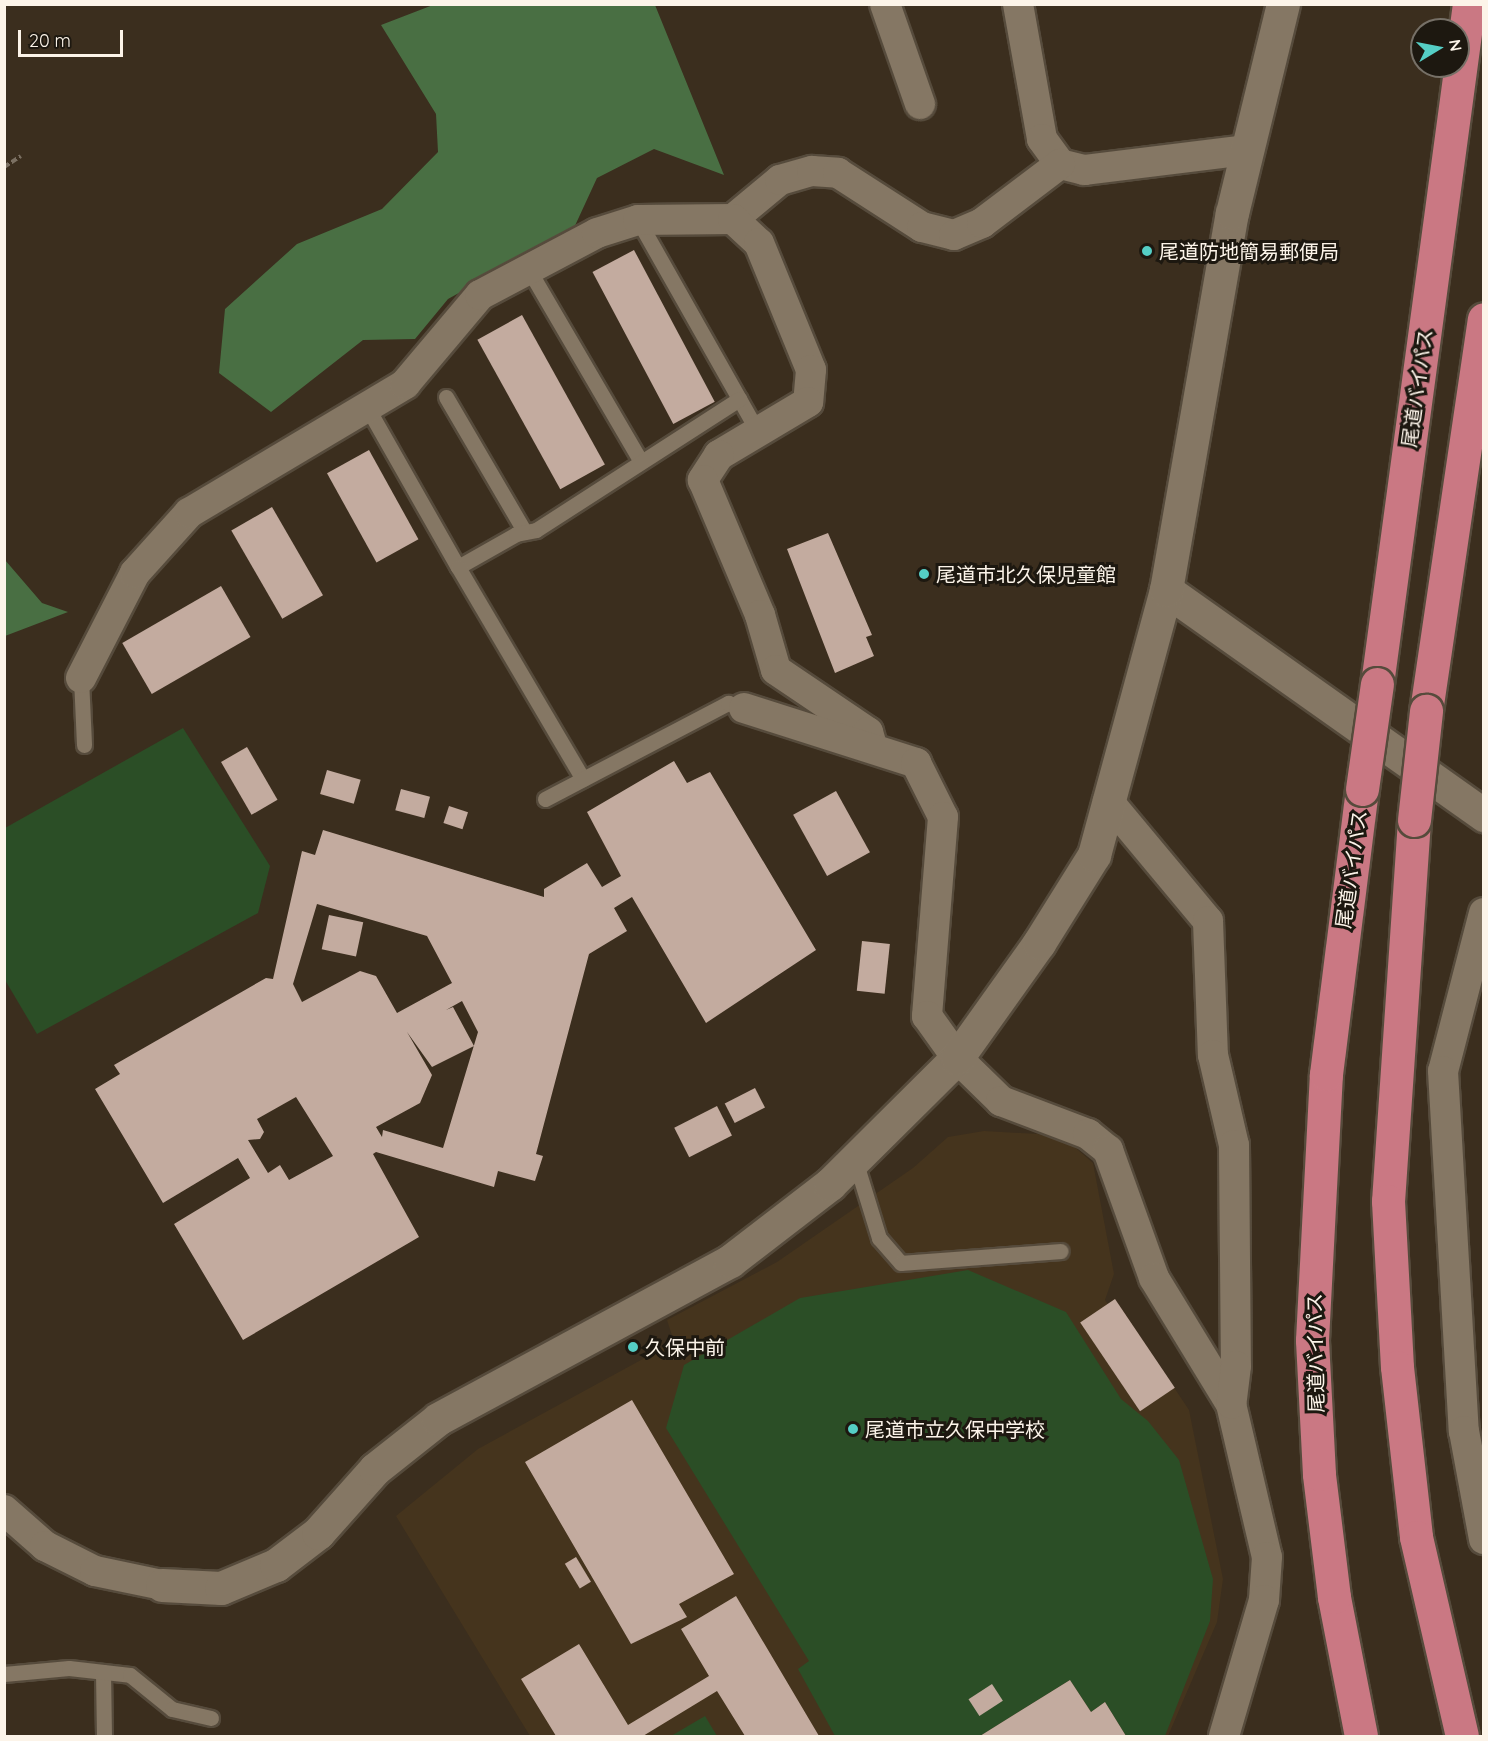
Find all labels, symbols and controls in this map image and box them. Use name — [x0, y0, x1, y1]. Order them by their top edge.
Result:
scale bar — [21, 18, 126, 56]
north arrow — [1410, 18, 1470, 78]
text: 20 m — [29, 29, 71, 52]
text: N — [1445, 38, 1467, 53]
place label: 尾道防地簡易郵便局 — [1159, 239, 1339, 263]
marker: 尾道防地簡易郵便局 — [1140, 244, 1154, 258]
street label: 尾道バイパス — [1397, 327, 1437, 449]
place label: 尾道市北久保児童館 — [936, 562, 1116, 586]
marker: 尾道市北久保児童館 — [917, 567, 931, 581]
street label: 尾道バイパス — [1331, 808, 1371, 930]
street label: 尾道バイパス — [1302, 1293, 1328, 1413]
place label: 久保中前 — [645, 1335, 725, 1359]
marker: 久保中前 — [626, 1340, 640, 1354]
place label: 尾道市立久保中学校 — [865, 1417, 1045, 1441]
marker: 尾道市立久保中学校 — [846, 1422, 860, 1436]

